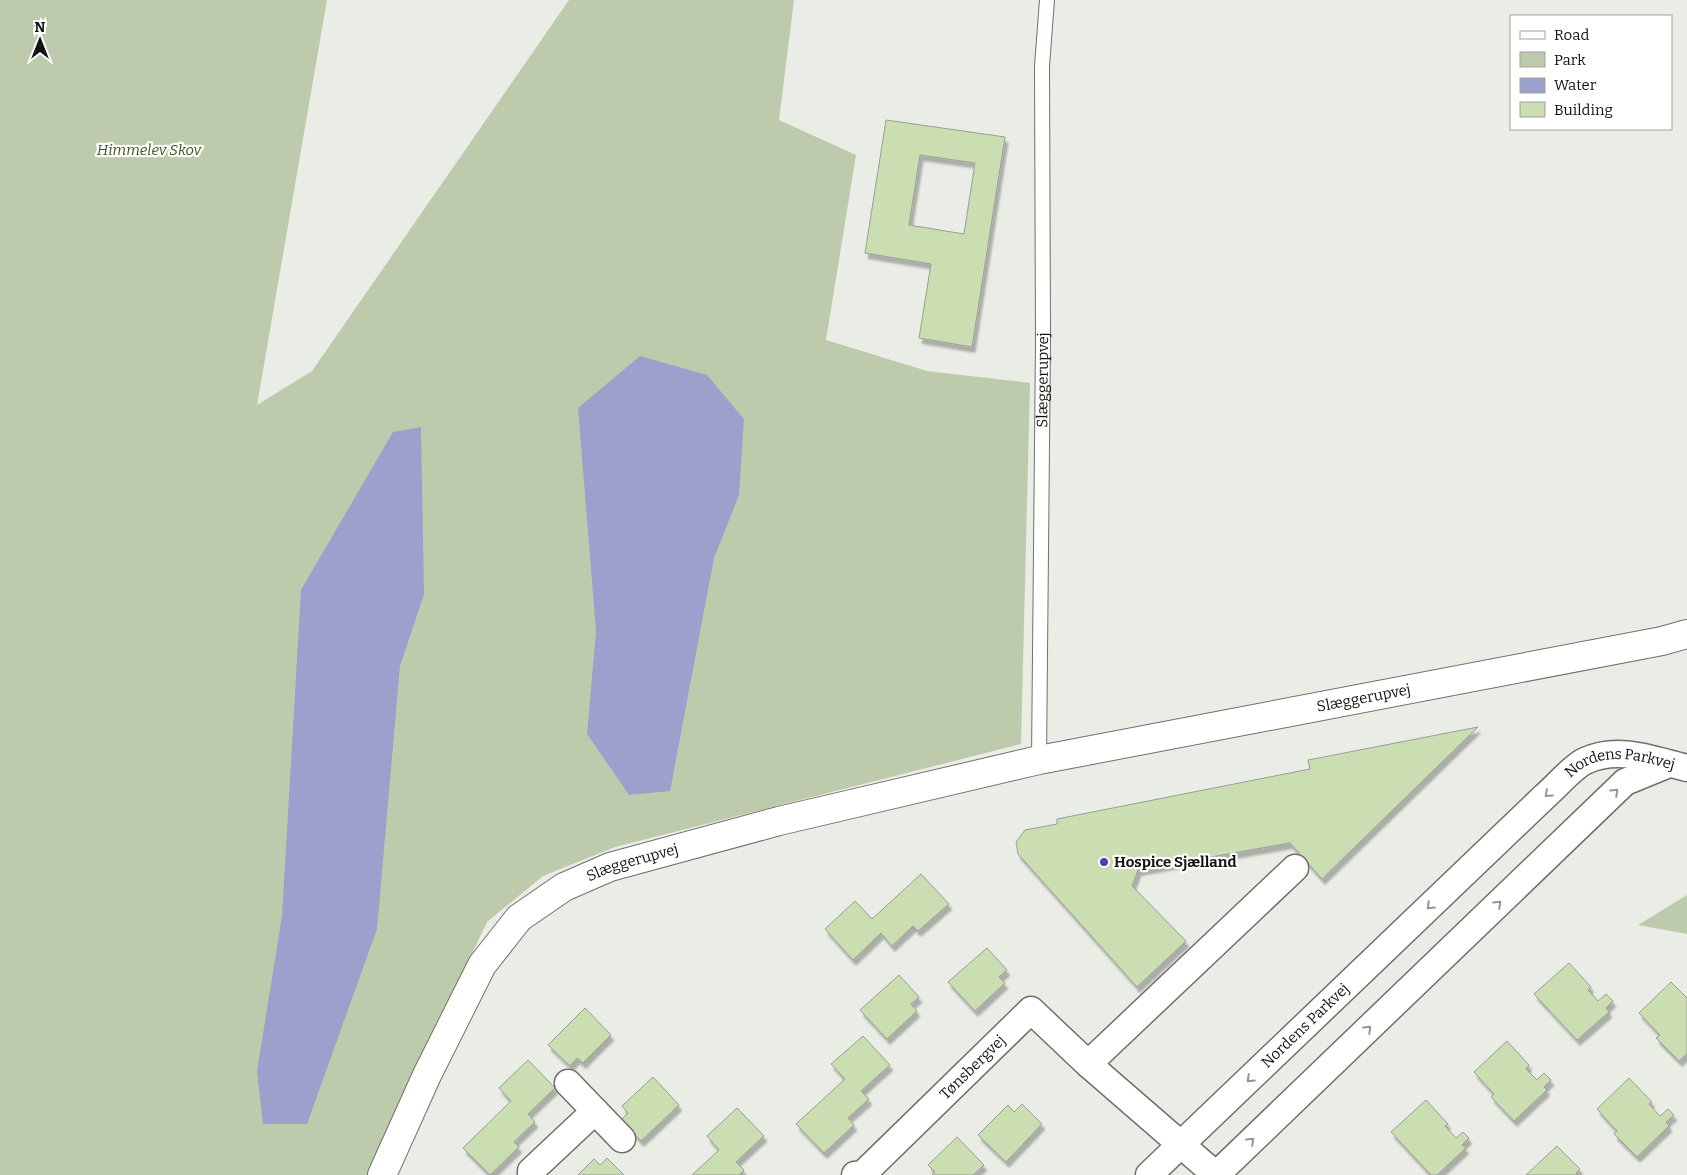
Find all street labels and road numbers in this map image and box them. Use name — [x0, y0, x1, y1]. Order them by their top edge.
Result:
street label: Slæggerupvej — [1033, 332, 1052, 428]
street label: Slæggerupvej — [1315, 680, 1412, 716]
street label: Nordens Parkvej — [1561, 745, 1677, 781]
street label: Slæggerupvej — [584, 840, 680, 885]
street label: Nordens Parkvej — [1257, 980, 1353, 1072]
street label: Tønsbergvej — [936, 1031, 1009, 1103]

